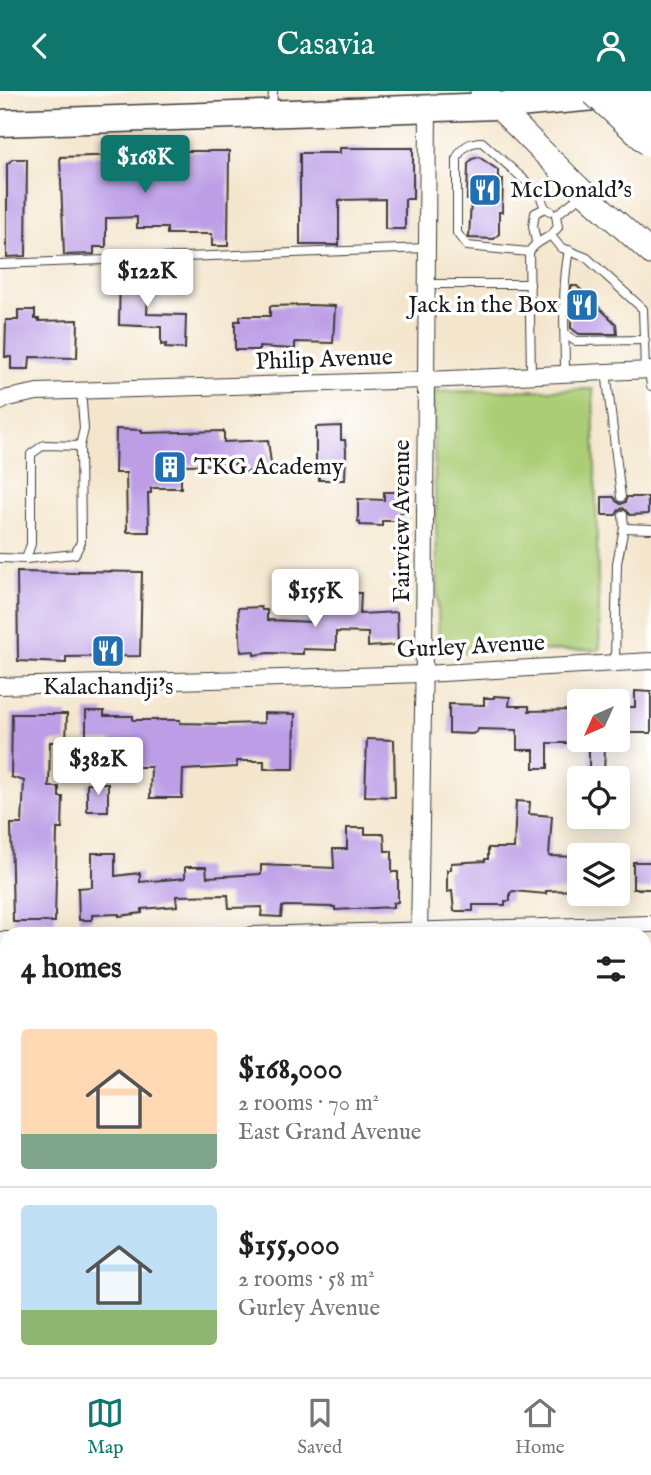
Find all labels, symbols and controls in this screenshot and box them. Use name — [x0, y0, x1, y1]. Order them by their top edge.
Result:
text: Casavia — [276, 25, 375, 66]
icon: back — [21, 27, 59, 65]
icon: person — [592, 27, 630, 65]
pin: $168K — [96, 135, 194, 195]
text: $168K — [117, 143, 173, 172]
restaurant icon: McDonald's — [466, 171, 504, 209]
place label: McDonald's — [510, 175, 632, 206]
pin: $122K — [98, 249, 196, 309]
text: $122K — [117, 257, 177, 286]
restaurant icon: Jack in the Box — [563, 286, 601, 324]
place label: Jack in the Box — [405, 290, 558, 321]
street label: Philip Avenue — [255, 342, 393, 378]
street label: Fairview Avenue — [387, 440, 418, 602]
building icon: TKG Academy — [151, 448, 189, 486]
place label: TKG Academy — [194, 452, 344, 483]
pin: $155K — [266, 569, 364, 629]
text: $155K — [288, 577, 342, 606]
street label: Gurley Avenue — [396, 628, 546, 666]
restaurant icon: Kalachandji's — [89, 632, 127, 670]
place label: Kalachandji's — [43, 672, 173, 703]
north arrow — [567, 689, 630, 753]
map controls — [567, 689, 630, 906]
pin: $382K — [49, 737, 147, 797]
text: $382K — [69, 745, 127, 774]
button: locate — [567, 766, 630, 829]
button: layers — [567, 843, 630, 906]
text: 4 homes — [21, 950, 122, 988]
icon: filters — [592, 950, 630, 988]
text: $168,000 — [238, 1051, 342, 1089]
icon: home — [77, 1057, 161, 1141]
text: 2 rooms · 70 m² — [238, 1089, 379, 1118]
text: East Grand Avenue — [238, 1118, 421, 1147]
text: $155,000 — [238, 1227, 340, 1265]
icon: home — [77, 1233, 161, 1317]
text: 2 rooms · 58 m² — [238, 1265, 375, 1294]
text: Gurley Avenue — [238, 1294, 380, 1323]
tab: Map — [86, 1394, 124, 1460]
tab: Saved — [297, 1394, 342, 1460]
tab: Home — [515, 1394, 565, 1460]

